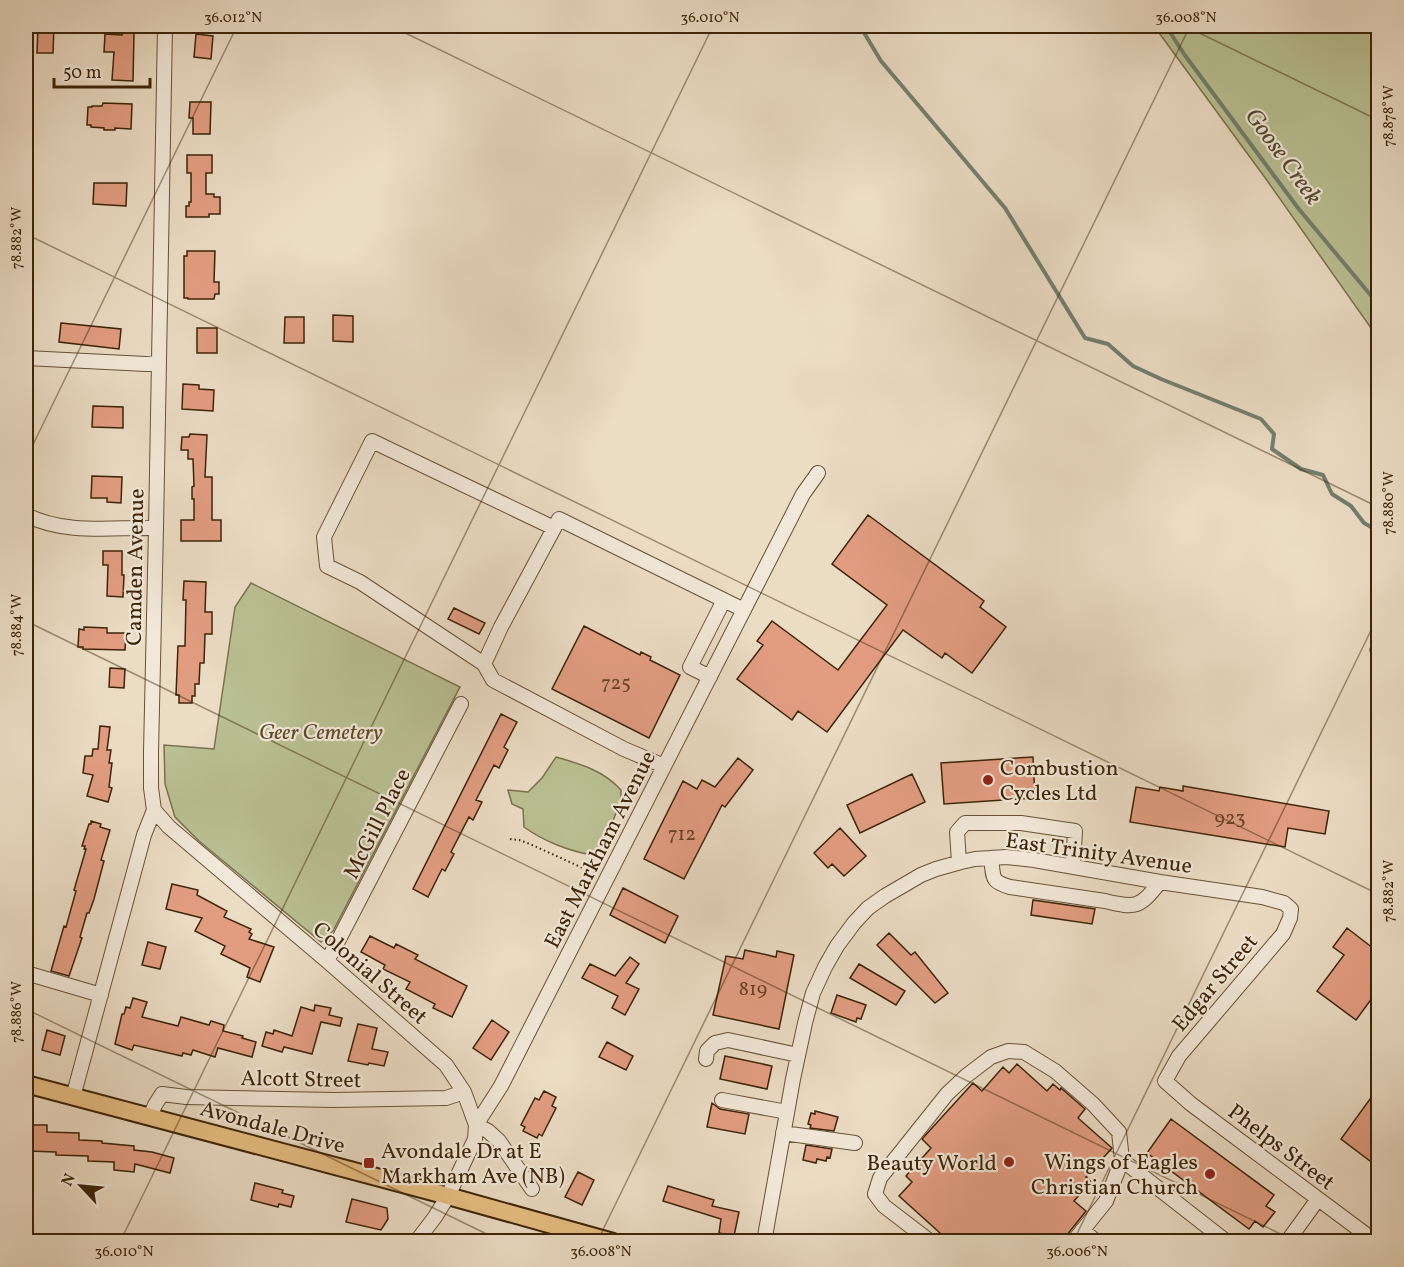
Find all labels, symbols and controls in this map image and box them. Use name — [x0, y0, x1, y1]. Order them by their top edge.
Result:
text: 36.012°N — [204, 8, 262, 29]
text: 36.010°N — [680, 8, 740, 29]
text: 36.008°N — [1155, 8, 1217, 29]
scale bar — [54, 51, 150, 89]
text: 50 m — [63, 61, 102, 86]
text: 78.878°W — [1379, 85, 1400, 147]
water label: Goose Creek — [1236, 102, 1329, 213]
text: 78.882°W — [7, 207, 28, 269]
text: 78.880°W — [1379, 471, 1400, 535]
street label: Camden Avenue — [120, 488, 153, 646]
text: 78.884°W — [7, 594, 28, 656]
house number: 725 — [601, 670, 631, 698]
park label: Geer Cemetery — [259, 718, 383, 749]
street label: East Markham Avenue — [538, 746, 665, 954]
place label: Combustion Cycles Ltd — [1000, 754, 1119, 810]
street label: McGill Place — [337, 763, 419, 885]
marker: Combustion Cycles Ltd — [981, 773, 995, 787]
house number: 923 — [1215, 805, 1245, 833]
house number: 712 — [668, 821, 696, 849]
street label: East Trinity Avenue — [1003, 826, 1194, 883]
text: 78.882°W — [1379, 860, 1400, 922]
street label: Colonial Street — [305, 915, 434, 1033]
street label: Edgar Street — [1166, 928, 1266, 1039]
house number: 819 — [739, 976, 767, 1004]
text: 78.886°W — [7, 981, 28, 1043]
street label: Alcott Street — [240, 1064, 362, 1097]
street label: Avondale Drive — [196, 1094, 348, 1163]
street label: Phelps Street — [1220, 1097, 1341, 1199]
place label: Avondale Dr at E Markham Ave (NB) — [381, 1137, 565, 1193]
place label: Wings of Eagles Christian Church — [1031, 1148, 1198, 1204]
place label: Beauty World — [867, 1149, 997, 1180]
marker: Beauty World — [1002, 1155, 1016, 1169]
north arrow — [51, 1156, 111, 1216]
marker: Avondale Dr at E Markham Ave (NB) — [362, 1156, 376, 1170]
marker: Wings of Eagles Christian Church — [1203, 1167, 1217, 1181]
text: N — [57, 1170, 82, 1190]
text: 36.010°N — [94, 1242, 154, 1263]
text: 36.008°N — [570, 1242, 632, 1263]
text: 36.006°N — [1046, 1242, 1108, 1263]

